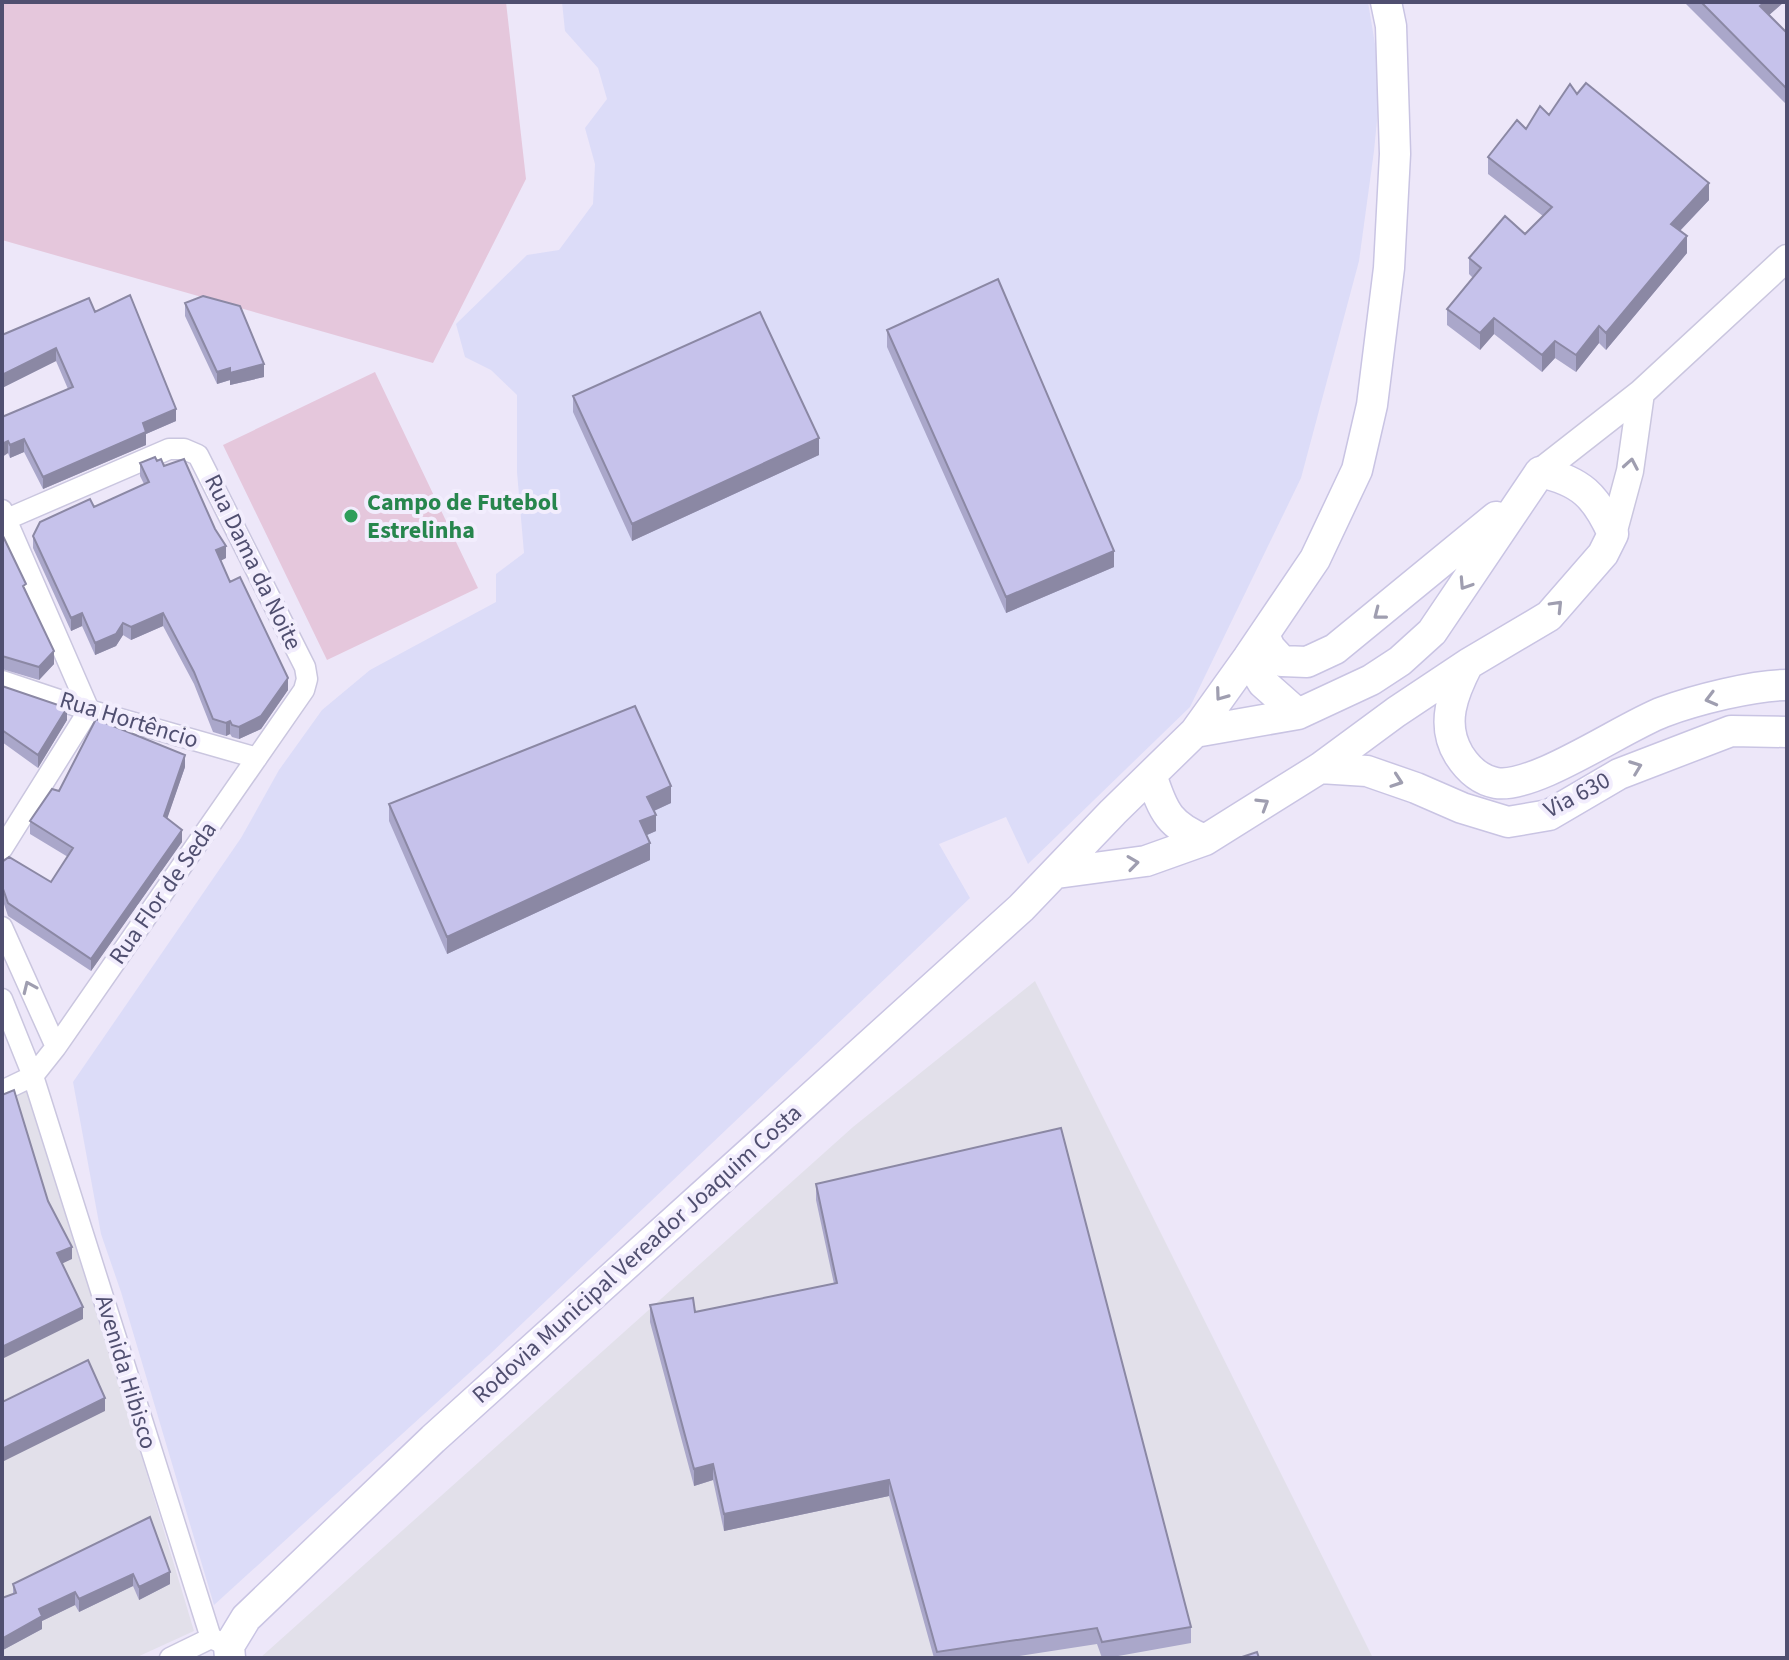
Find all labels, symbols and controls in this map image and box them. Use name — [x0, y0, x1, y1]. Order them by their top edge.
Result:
one-way arrow — [1621, 457, 1638, 471]
street label: Rua Dama da Noite — [195, 468, 311, 656]
place label: Campo de Futebol Estrelinha — [367, 485, 558, 548]
marker: Campo de Futebol Estrelinha — [342, 507, 360, 525]
one-way arrow — [1459, 575, 1474, 589]
one-way arrow — [1548, 601, 1562, 615]
one-way arrow — [1373, 604, 1388, 618]
street label: Rua Hortêncio — [55, 682, 203, 758]
one-way arrow — [1217, 687, 1231, 701]
one-way arrow — [1704, 690, 1718, 707]
one-way arrow — [1628, 760, 1642, 777]
street label: Via 630 — [1537, 763, 1617, 827]
one-way arrow — [1389, 771, 1403, 788]
one-way arrow — [1254, 798, 1269, 814]
street label: Rua Flor de Seda — [101, 814, 225, 972]
one-way arrow — [1126, 855, 1139, 872]
one-way arrow — [23, 981, 39, 995]
street label: Rodovia Municipal Vereador Joaquim Costa — [464, 1096, 810, 1412]
street label: Avenida Hibisco — [86, 1291, 166, 1453]

